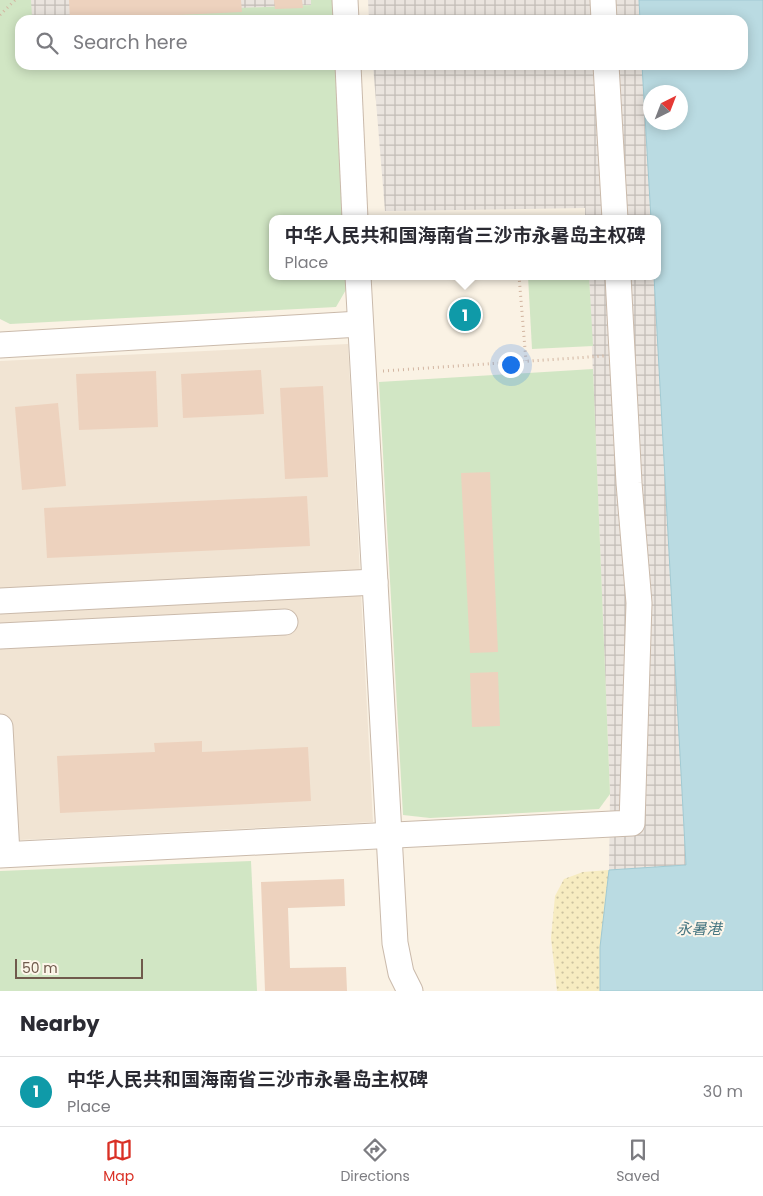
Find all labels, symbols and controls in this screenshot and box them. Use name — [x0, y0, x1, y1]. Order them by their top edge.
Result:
search box — [15, 15, 748, 70]
icon: search — [33, 29, 61, 57]
text: Search here — [73, 29, 187, 56]
north arrow — [643, 85, 688, 130]
popup — [269, 215, 661, 280]
text: 中华人民共和国海南省三沙市永暑岛主权碑 — [284, 222, 646, 249]
text: Place — [284, 251, 328, 274]
pin: 1 — [449, 296, 481, 334]
your location — [498, 352, 524, 378]
water label: 永暑港 — [676, 918, 723, 939]
scale bar — [15, 956, 142, 979]
text: 50 m — [22, 958, 58, 978]
text: Nearby — [20, 1009, 100, 1038]
text: 中华人民共和国海南省三沙市永暑岛主权碑 — [67, 1066, 428, 1093]
text: 1 — [33, 1080, 39, 1103]
text: 30 m — [703, 1080, 743, 1103]
text: Place — [67, 1095, 111, 1118]
tab: Map — [103, 1136, 134, 1187]
tab: Directions — [340, 1136, 410, 1187]
tab: Saved — [616, 1136, 660, 1187]

